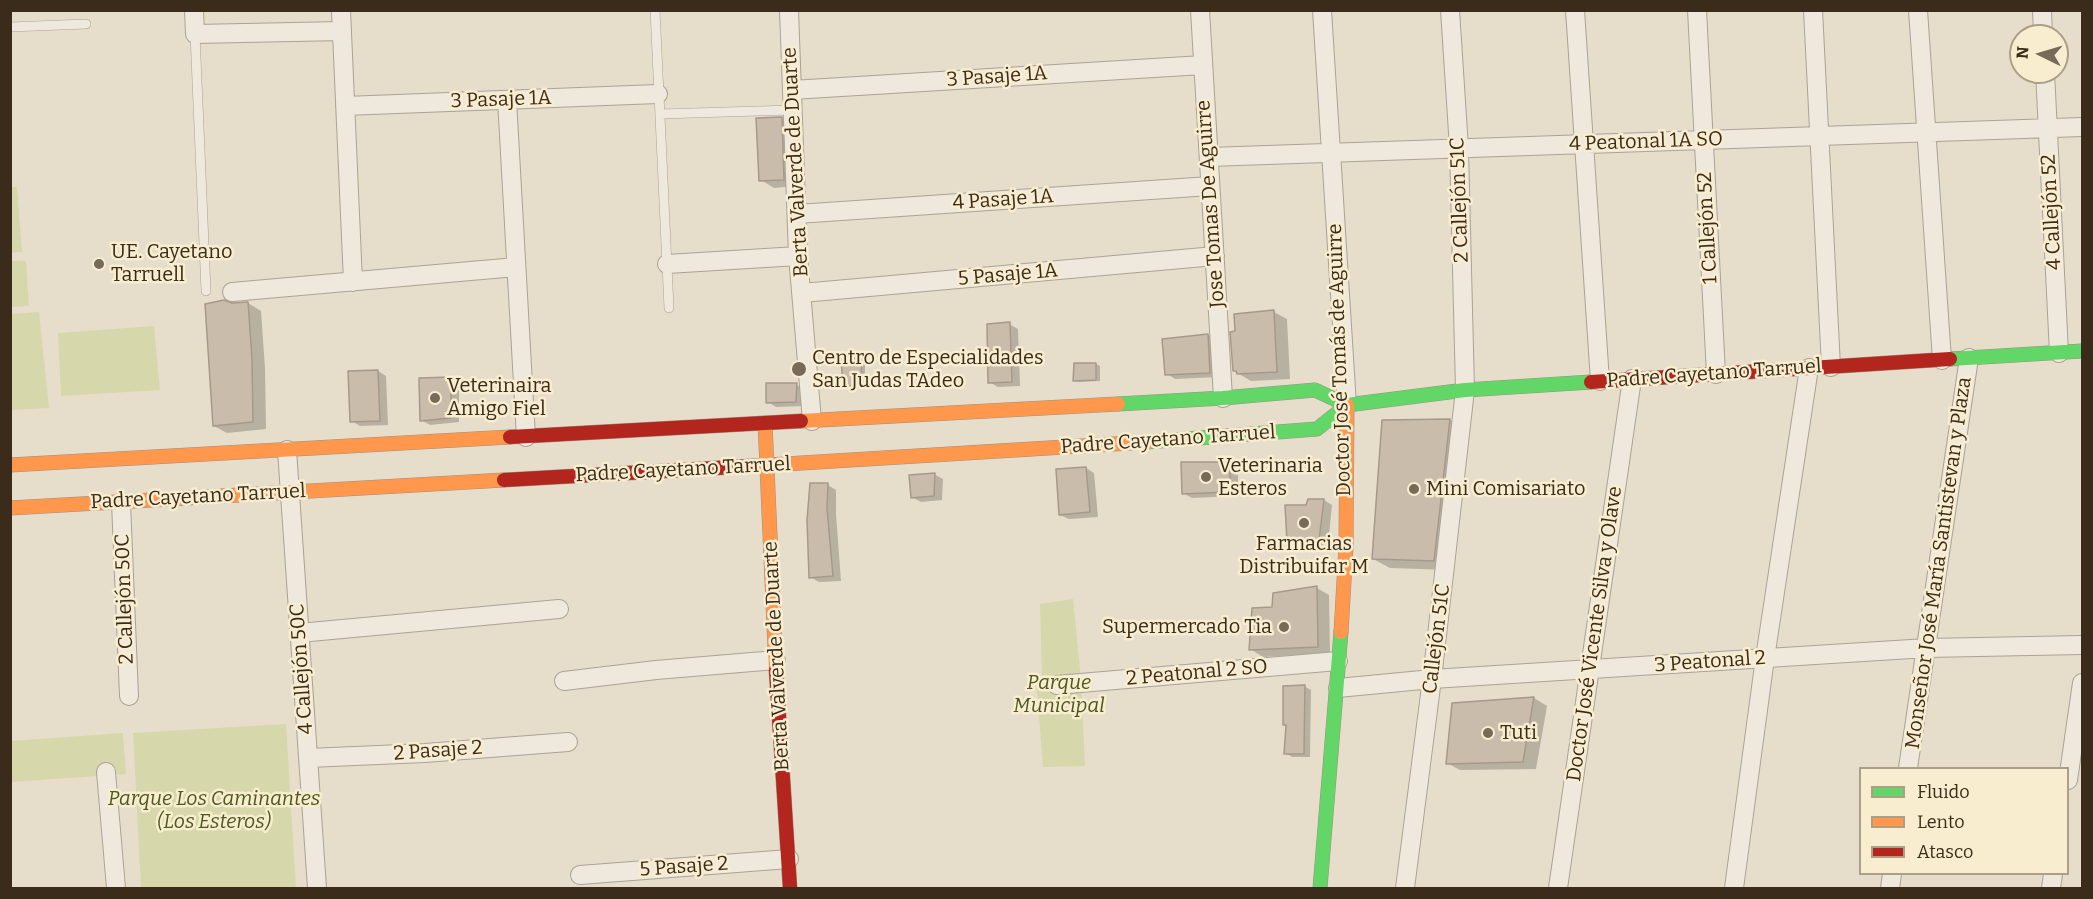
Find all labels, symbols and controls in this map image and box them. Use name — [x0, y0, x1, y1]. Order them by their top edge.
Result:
north arrow — [2009, 24, 2069, 84]
street label: Berta Valverde de Duarte — [778, 46, 814, 278]
text: N — [2013, 46, 2033, 60]
street label: 3 Pasaje 1A — [946, 62, 1048, 92]
street label: 3 Pasaje 1A — [450, 86, 552, 114]
street label: Jose Tomas De Aguirre — [1192, 99, 1230, 309]
street label: 4 Peatonal 1A SO — [1569, 127, 1723, 157]
street label: 2 Callejón 51C — [1446, 137, 1474, 263]
street label: 4 Callejón 52 — [2037, 153, 2067, 271]
street label: 1 Callejón 52 — [1693, 171, 1723, 285]
street label: 4 Pasaje 1A — [952, 184, 1054, 216]
street label: Doctor José Tomás de Aguirre — [1323, 223, 1357, 497]
place label: UE. Cayetano Tarruell — [111, 240, 233, 287]
marker: UE. Cayetano Tarruell — [92, 257, 106, 271]
street label: 5 Pasaje 1A — [957, 259, 1059, 291]
place label: Centro de Especialidades San Judas TAdeo — [812, 346, 1044, 393]
street label: Padre Cayetano Tarruel — [1606, 355, 1822, 393]
marker: Centro de Especialidades San Judas TAdeo — [790, 360, 808, 378]
place label: Veterinaira Amigo Fiel — [447, 374, 551, 421]
street label: Monseñor José María Santistevan y Plaza — [1901, 375, 1977, 751]
marker: Veterinaira Amigo Fiel — [428, 391, 442, 405]
street label: Padre Cayetano Tarruel — [1060, 421, 1276, 459]
street label: Padre Cayetano Tarruel — [575, 452, 791, 488]
place label: Veterinaria Esteros — [1218, 454, 1323, 501]
marker: Veterinaria Esteros — [1199, 470, 1213, 484]
place label: Mini Comisariato — [1426, 477, 1585, 501]
street label: Padre Cayetano Tarruel — [90, 479, 306, 515]
marker: Mini Comisariato — [1407, 482, 1421, 496]
street label: Doctor José Vicente Silva y Olave — [1562, 485, 1628, 783]
marker: Farmacias Distribuifar M — [1297, 516, 1311, 530]
place label: Farmacias Distribuifar M — [1239, 532, 1369, 579]
street label: 2 Callejón 50C — [111, 533, 139, 665]
street label: Berta Valverde de Duarte — [759, 540, 795, 772]
street label: Callejón 51C — [1418, 583, 1456, 695]
street label: 4 Callejón 50C — [285, 603, 319, 735]
place label: Supermercado Tia — [1102, 615, 1272, 639]
marker: Supermercado Tia — [1277, 620, 1291, 634]
street label: 3 Peatonal 2 — [1654, 646, 1766, 678]
street label: 2 Peatonal 2 SO — [1125, 655, 1269, 691]
park label: Parque Municipal — [1013, 671, 1105, 718]
place label: Tuti — [1500, 721, 1537, 745]
marker: Tuti — [1481, 726, 1495, 740]
street label: 2 Pasaje 2 — [393, 736, 483, 766]
legend — [1859, 767, 2069, 875]
text: Fluido — [1917, 781, 1970, 803]
park label: Parque Los Caminantes (Los Esteros) — [108, 787, 320, 834]
text: Lento — [1917, 811, 1965, 833]
text: Atasco — [1917, 841, 1973, 863]
street label: 5 Pasaje 2 — [639, 852, 729, 882]

